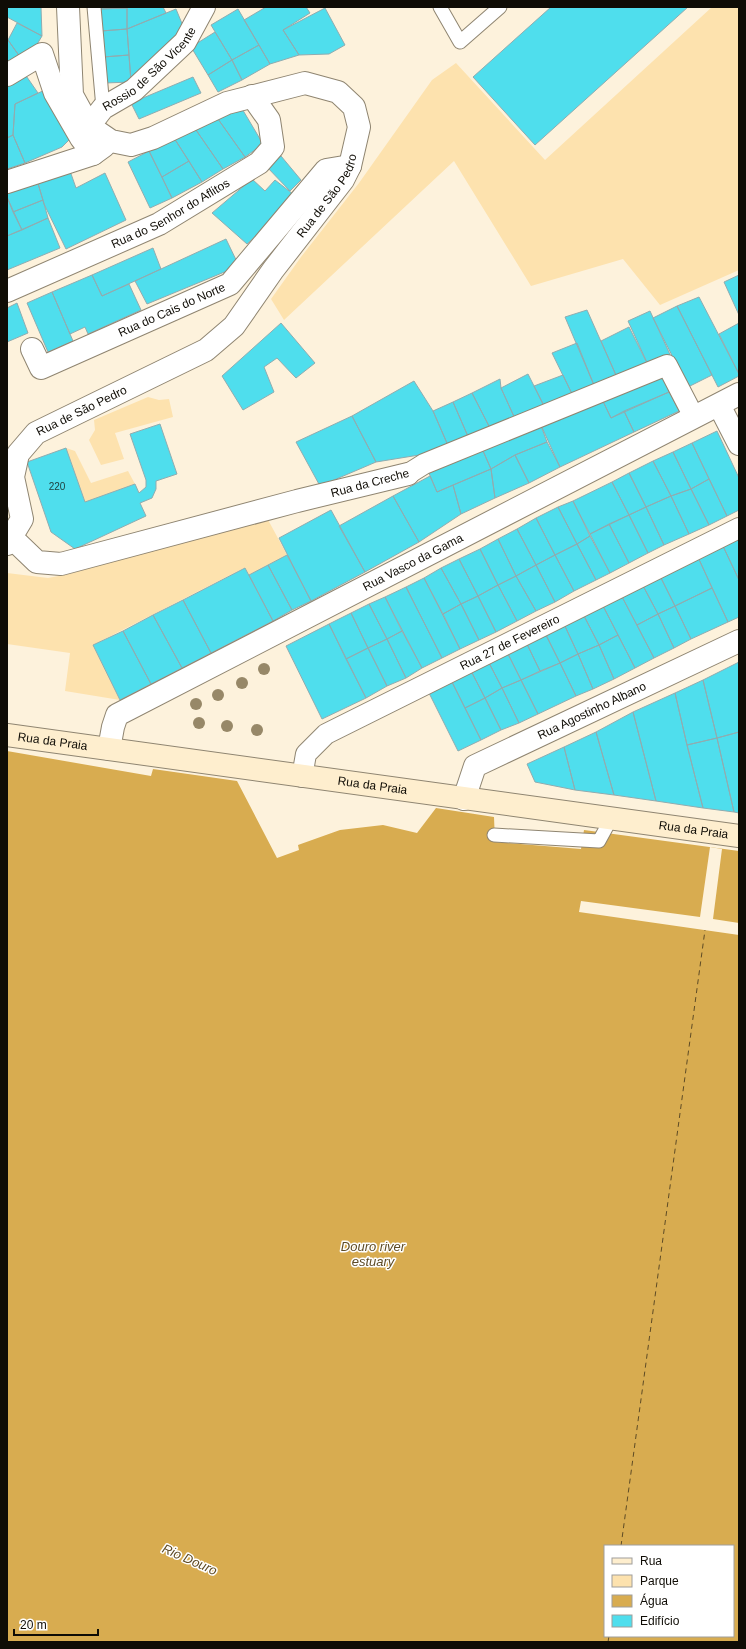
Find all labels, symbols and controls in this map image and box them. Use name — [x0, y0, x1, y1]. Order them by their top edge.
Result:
street label: Rossio de São Vicente — [100, 24, 199, 114]
street label: Rua de São Pedro — [294, 152, 360, 240]
street label: Rua do Senhor do Aflitos — [109, 176, 232, 251]
street label: Rua do Cais do Norte — [116, 280, 228, 340]
street label: Rua de São Pedro — [34, 383, 129, 439]
street label: Rua da Creche — [329, 466, 411, 500]
house number: 220 — [49, 481, 66, 492]
street label: Rua Vasco da Gama — [361, 531, 466, 594]
street label: Rua 27 de Fevereiro — [458, 611, 562, 673]
street label: Rua Agostinho Albano — [535, 679, 649, 742]
street label: Rua da Praia — [17, 730, 89, 753]
street label: Rua da Praia — [337, 774, 409, 797]
street label: Rua da Praia — [658, 818, 730, 841]
water label: Douro river estuary — [341, 1239, 406, 1269]
water label: Rio Douro — [160, 1541, 220, 1578]
legend — [604, 1545, 734, 1637]
text: Rua — [640, 1554, 662, 1568]
text: Parque — [640, 1574, 679, 1588]
text: Água — [640, 1593, 668, 1608]
scale bar — [14, 1611, 98, 1637]
text: Edifício — [640, 1614, 680, 1628]
text: 20 m — [20, 1618, 47, 1632]

